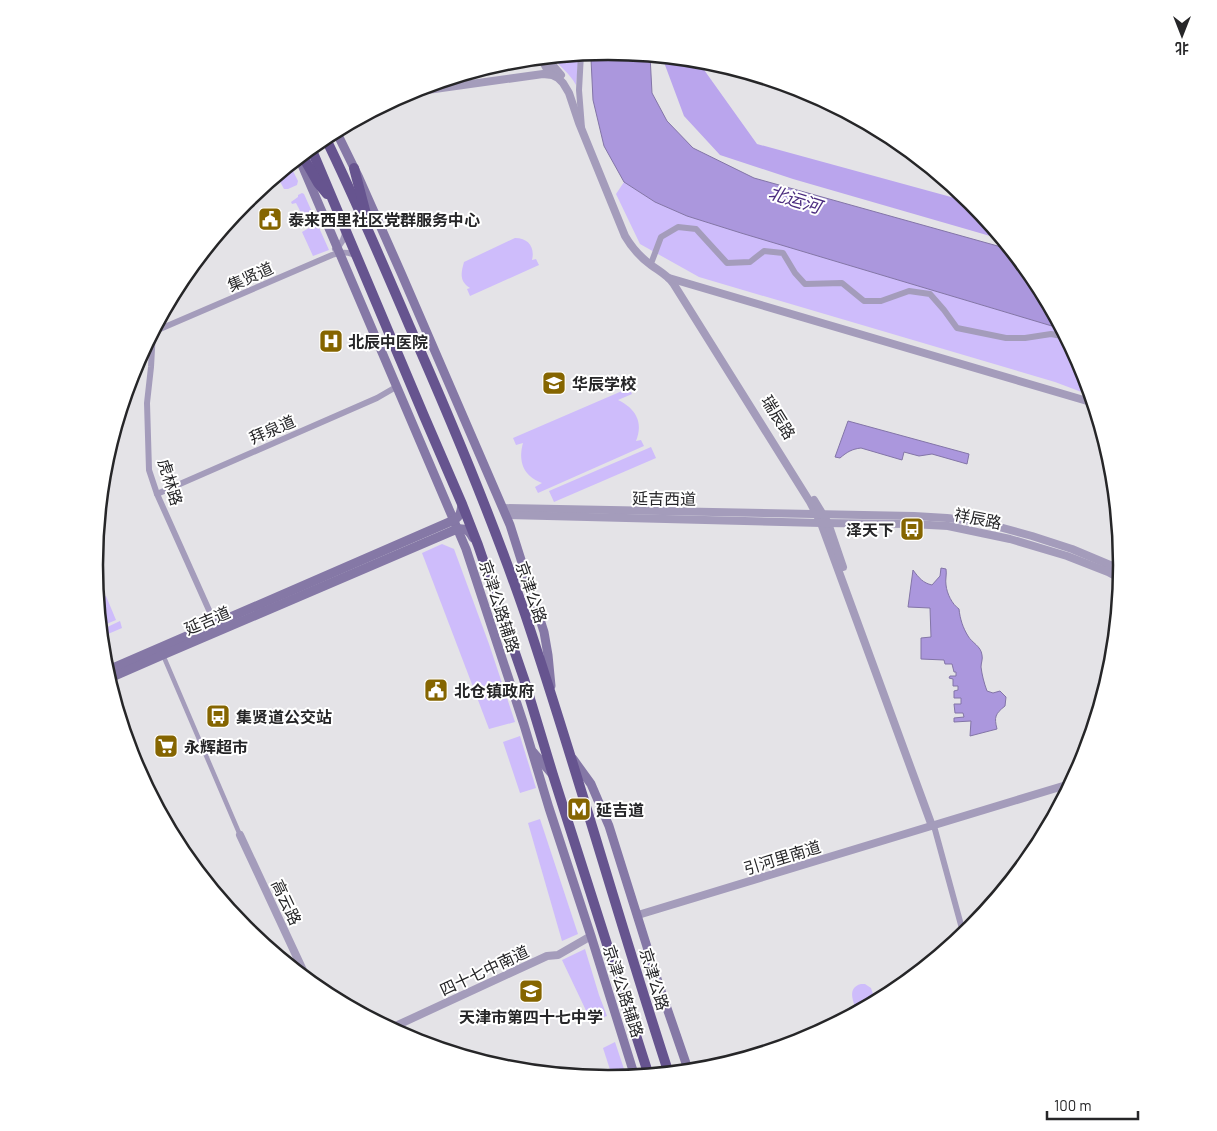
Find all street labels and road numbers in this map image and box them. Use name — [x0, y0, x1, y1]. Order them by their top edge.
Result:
street label: 集贤道 — [224, 258, 276, 294]
street label: 瑞辰路 — [758, 392, 800, 442]
street label: 拜泉道 — [246, 411, 298, 447]
street label: 虎林路 — [155, 456, 187, 508]
street label: 延吉西道 — [632, 488, 696, 508]
street label: 祥辰路 — [953, 504, 1003, 532]
street label: 京津公路辅路 — [476, 557, 524, 655]
street label: 京津公路 — [513, 559, 551, 625]
street label: 延吉道 — [181, 602, 233, 638]
street label: 引河里南道 — [741, 836, 823, 878]
street label: 高云路 — [268, 876, 306, 928]
street label: 四十七中南道 — [436, 941, 532, 999]
street label: 京津公路辅路 — [600, 942, 648, 1040]
street label: 京津公路 — [637, 946, 673, 1012]

